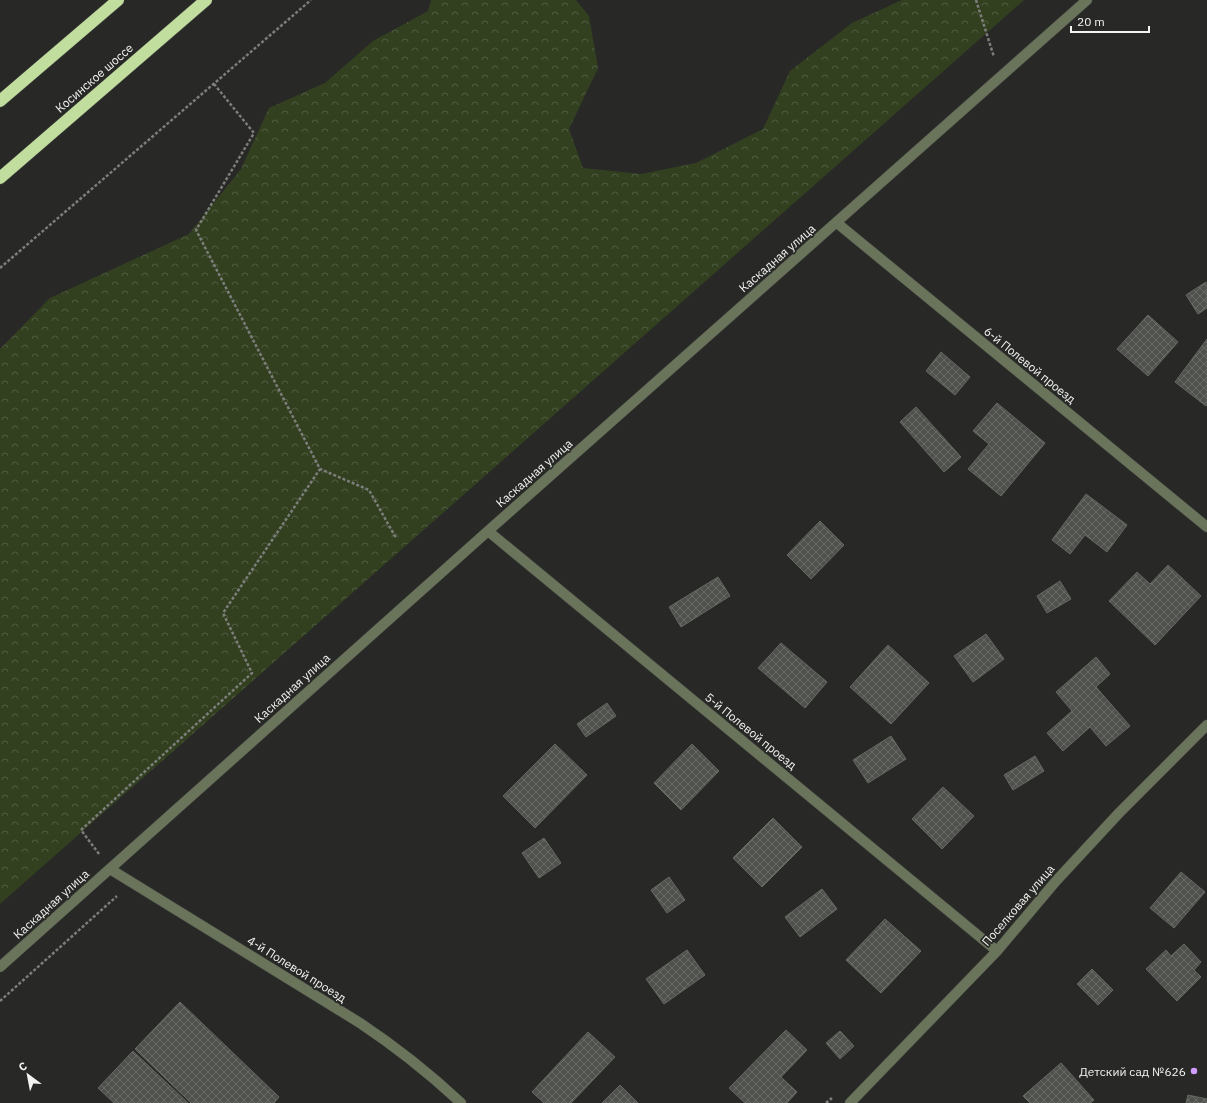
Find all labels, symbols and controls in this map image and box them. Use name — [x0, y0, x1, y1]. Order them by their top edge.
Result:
scale bar — [1071, 8, 1149, 34]
text: 20 m — [1077, 14, 1105, 29]
street label: Косинское шоссе — [52, 40, 136, 116]
street label: Каскадная улица — [736, 220, 819, 295]
street label: 6-й Полевой проезд — [981, 323, 1079, 407]
street label: Каскадная улица — [493, 435, 576, 510]
street label: Каскадная улица — [251, 650, 333, 726]
street label: 5-й Полевой проезд — [702, 689, 800, 773]
street label: Поселковая улица — [979, 861, 1058, 949]
street label: Каскадная улица — [10, 866, 92, 942]
street label: 4-й Полевой проезд — [245, 932, 349, 1006]
north arrow — [8, 1055, 48, 1095]
text: С — [16, 1059, 29, 1074]
place label: Детский сад №626 — [1079, 1064, 1186, 1079]
marker: Детский сад №626 — [1189, 1066, 1199, 1076]

